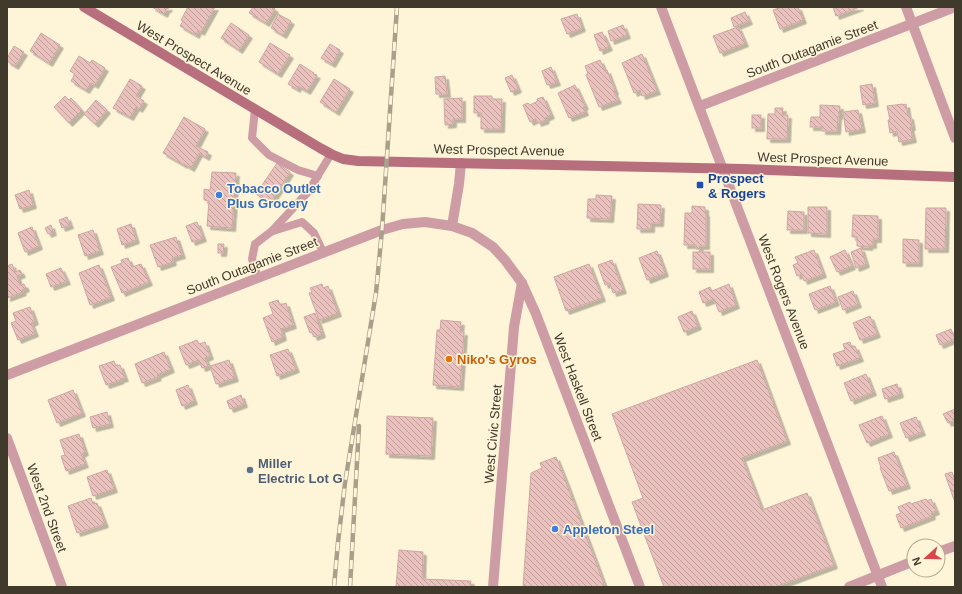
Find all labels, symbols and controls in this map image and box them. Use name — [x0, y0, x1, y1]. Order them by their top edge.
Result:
street label: South Outagamie Street — [744, 17, 880, 81]
street label: West Prospect Avenue — [134, 18, 254, 98]
street label: West Prospect Avenue — [433, 141, 565, 159]
street label: West Prospect Avenue — [757, 149, 889, 169]
place label: Prospect & Rogers — [708, 171, 766, 201]
marker: Prospect & Rogers — [695, 180, 705, 190]
place label: Tobacco Outlet Plus Grocery — [227, 181, 321, 211]
marker: Tobacco Outlet Plus Grocery — [214, 190, 224, 200]
street label: West Rogers Avenue — [755, 233, 813, 351]
street label: South Outagamie Street — [184, 234, 320, 298]
street label: West Haskell Street — [551, 331, 606, 443]
place label: Niko's Gyros — [457, 352, 537, 367]
marker: Niko's Gyros — [444, 354, 454, 364]
street label: West Civic Street — [481, 383, 505, 484]
place label: Miller Electric Lot G — [258, 456, 343, 486]
street label: West 2nd Street — [24, 462, 70, 555]
marker: Miller Electric Lot G — [245, 465, 255, 475]
place label: Appleton Steel — [563, 522, 654, 537]
marker: Appleton Steel — [550, 524, 560, 534]
north arrow — [906, 538, 946, 578]
text: N — [910, 556, 924, 567]

